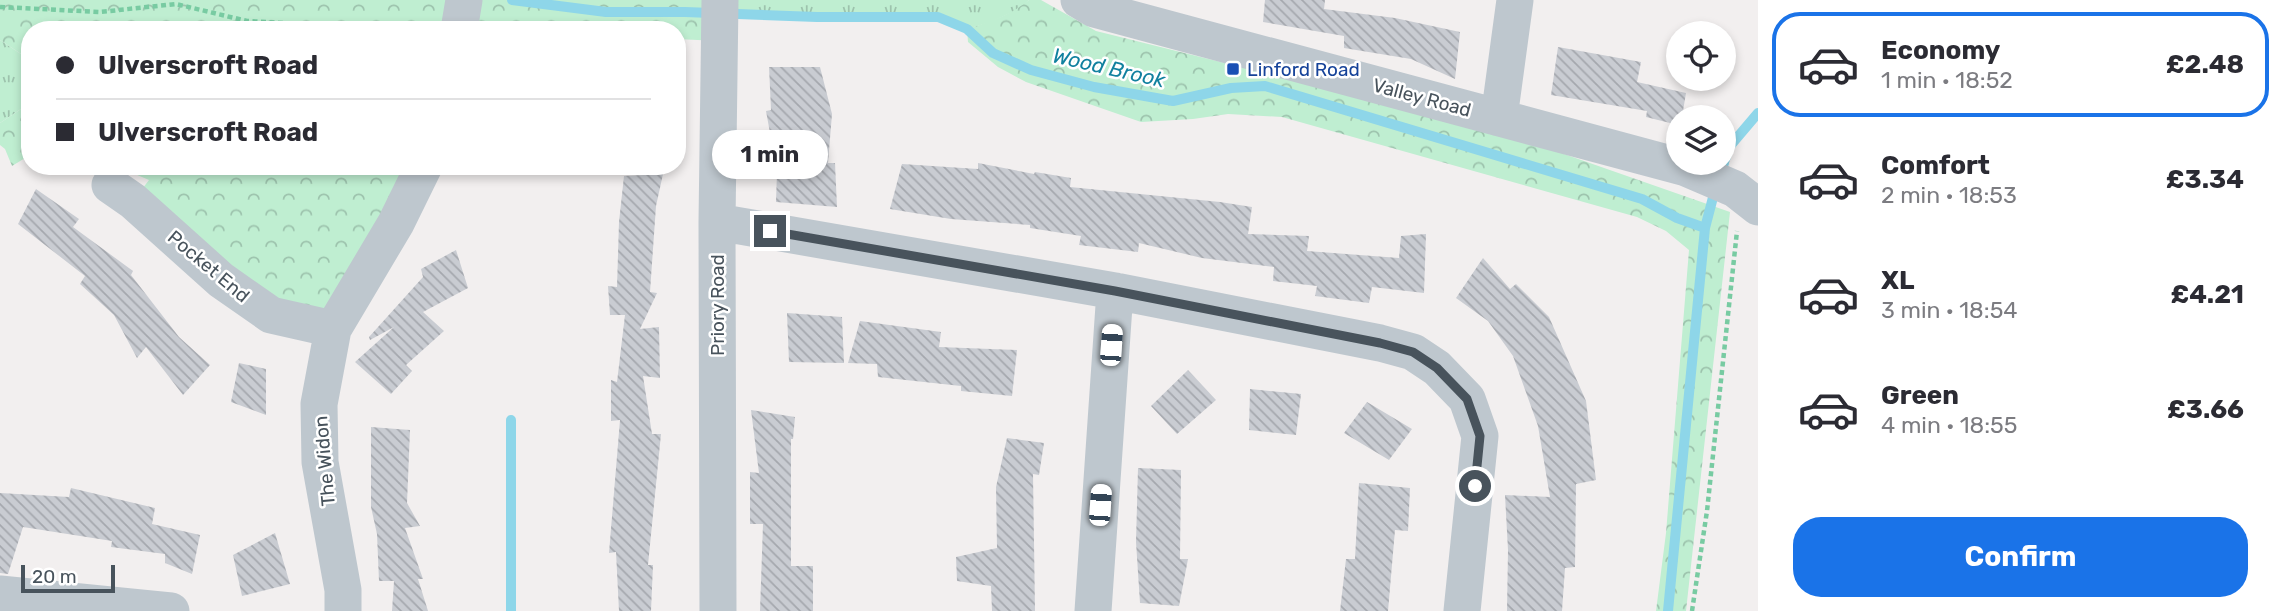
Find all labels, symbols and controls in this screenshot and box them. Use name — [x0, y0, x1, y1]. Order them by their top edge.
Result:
map controls — [1666, 21, 1736, 175]
button: locate — [1666, 21, 1736, 91]
icon: car — [1797, 33, 1860, 96]
text: Economy — [1881, 35, 2000, 66]
water label: Wood Brook — [1050, 42, 1169, 93]
text: £2.48 — [2166, 49, 2244, 80]
text: Ulverscroft Road — [98, 50, 318, 81]
place label: Linford Road — [1247, 58, 1360, 81]
marker: Linford Road — [1225, 61, 1241, 77]
text: 1 min · 18:52 — [1881, 66, 2013, 94]
street label: Valley Road — [1370, 73, 1474, 122]
button: layers — [1666, 105, 1736, 175]
text: Ulverscroft Road — [98, 117, 318, 148]
callout: 1 min — [712, 130, 828, 178]
text: 1 min — [741, 140, 799, 168]
icon: car — [1797, 148, 1860, 211]
text: Comfort — [1881, 150, 1990, 181]
text: £3.34 — [2166, 164, 2244, 195]
text: 2 min · 18:53 — [1881, 181, 2017, 209]
route end — [754, 215, 786, 247]
street label: Pocket End — [163, 225, 254, 307]
street label: Priory Road — [706, 254, 729, 356]
icon: car — [1797, 263, 1860, 326]
text: XL — [1881, 265, 1914, 296]
text: £4.21 — [2170, 279, 2244, 310]
text: 3 min · 18:54 — [1881, 296, 2018, 324]
car — [1100, 323, 1123, 367]
icon: car — [1797, 378, 1860, 441]
text: Green — [1881, 380, 1959, 411]
text: £3.66 — [2167, 394, 2244, 425]
text: 4 min · 18:55 — [1881, 411, 2017, 439]
street label: The Widon — [309, 415, 340, 507]
route start — [1459, 470, 1491, 502]
car — [1089, 483, 1112, 527]
button: Confirm — [1793, 517, 2248, 597]
scale bar — [21, 562, 116, 594]
text: 20 m — [32, 565, 77, 588]

